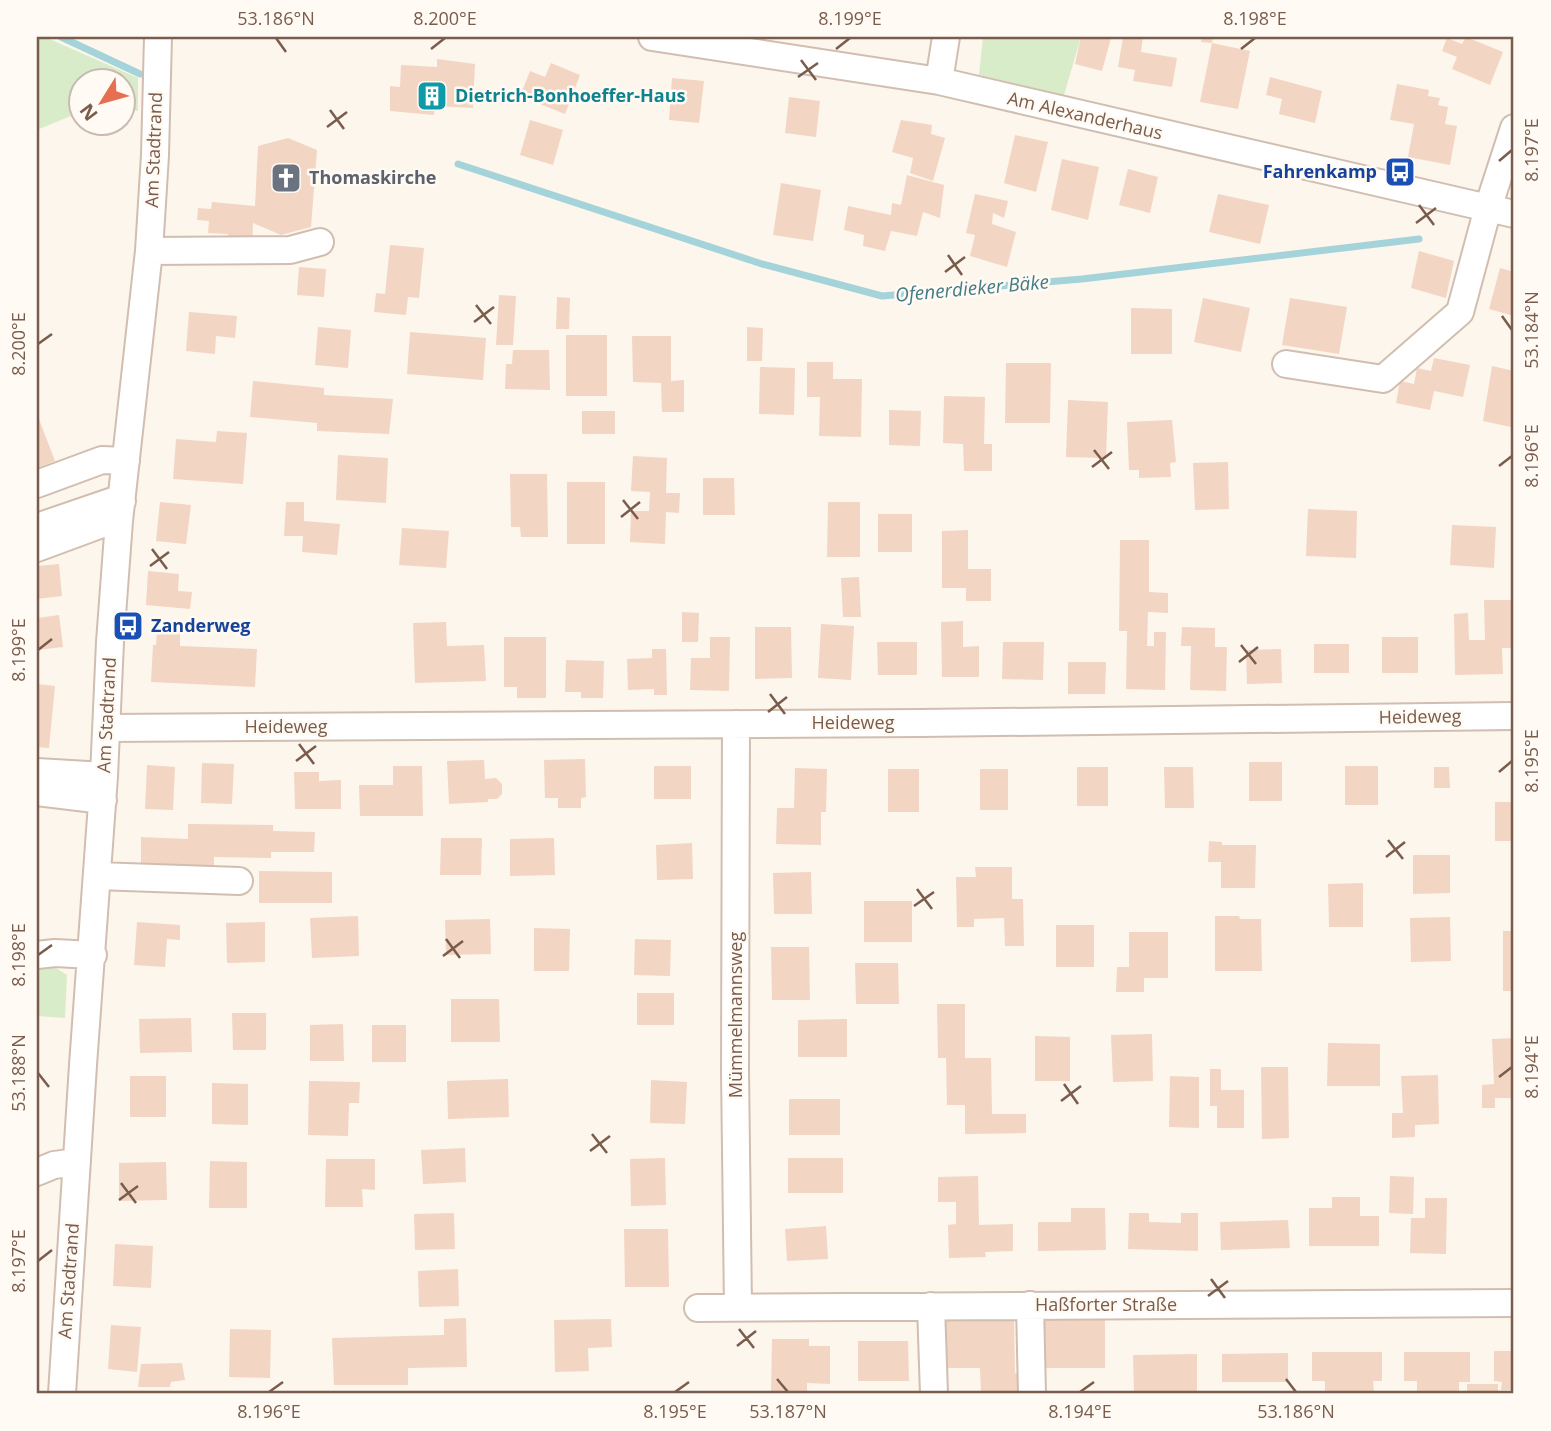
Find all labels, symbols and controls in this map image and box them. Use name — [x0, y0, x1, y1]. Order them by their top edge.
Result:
text: 53.186°N — [237, 6, 315, 30]
text: 8.200°E — [413, 6, 477, 30]
text: 8.199°E — [818, 6, 882, 30]
text: 8.198°E — [1223, 6, 1287, 30]
north arrow — [66, 66, 136, 136]
building icon: Dietrich-Bonhoeffer-Haus — [415, 79, 449, 113]
place label: Dietrich-Bonhoeffer-Haus — [455, 83, 685, 107]
street label: Am Alexanderhaus — [1005, 86, 1165, 145]
street label: Am Stadtrand — [139, 92, 167, 208]
text: N — [73, 98, 103, 126]
text: 8.197°E — [1519, 118, 1543, 182]
bus stop icon: Fahrenkamp — [1383, 155, 1417, 189]
place label: Fahrenkamp — [1263, 159, 1377, 183]
church icon: Thomaskirche — [269, 161, 303, 195]
place label: Thomaskirche — [309, 165, 436, 189]
water label: Ofenerdieker Bäke — [894, 268, 1050, 308]
text: 53.184°N — [1519, 291, 1543, 369]
text: 8.200°E — [6, 312, 30, 376]
text: 8.196°E — [1519, 424, 1543, 488]
bus stop icon: Zanderweg — [111, 609, 145, 643]
place label: Zanderweg — [151, 613, 251, 637]
text: 8.199°E — [6, 618, 30, 682]
street label: Am Stadtrand — [91, 656, 121, 773]
street label: Heideweg — [1378, 703, 1462, 729]
street label: Heideweg — [812, 710, 895, 734]
street label: Heideweg — [245, 714, 328, 738]
text: 8.195°E — [1519, 729, 1543, 793]
text: 8.198°E — [6, 923, 30, 987]
street label: Mümmelmannsweg — [723, 932, 747, 1098]
text: 53.188°N — [6, 1034, 30, 1112]
text: 8.194°E — [1519, 1035, 1543, 1099]
street label: Am Stadtrand — [52, 1222, 84, 1340]
text: 8.197°E — [6, 1229, 30, 1293]
street label: Haßforter Straße — [1035, 1292, 1177, 1316]
text: 8.196°E — [237, 1399, 301, 1423]
text: 8.195°E — [643, 1399, 707, 1423]
text: 53.187°N — [749, 1399, 827, 1423]
text: 8.194°E — [1048, 1399, 1112, 1423]
text: 53.186°N — [1257, 1399, 1335, 1423]

